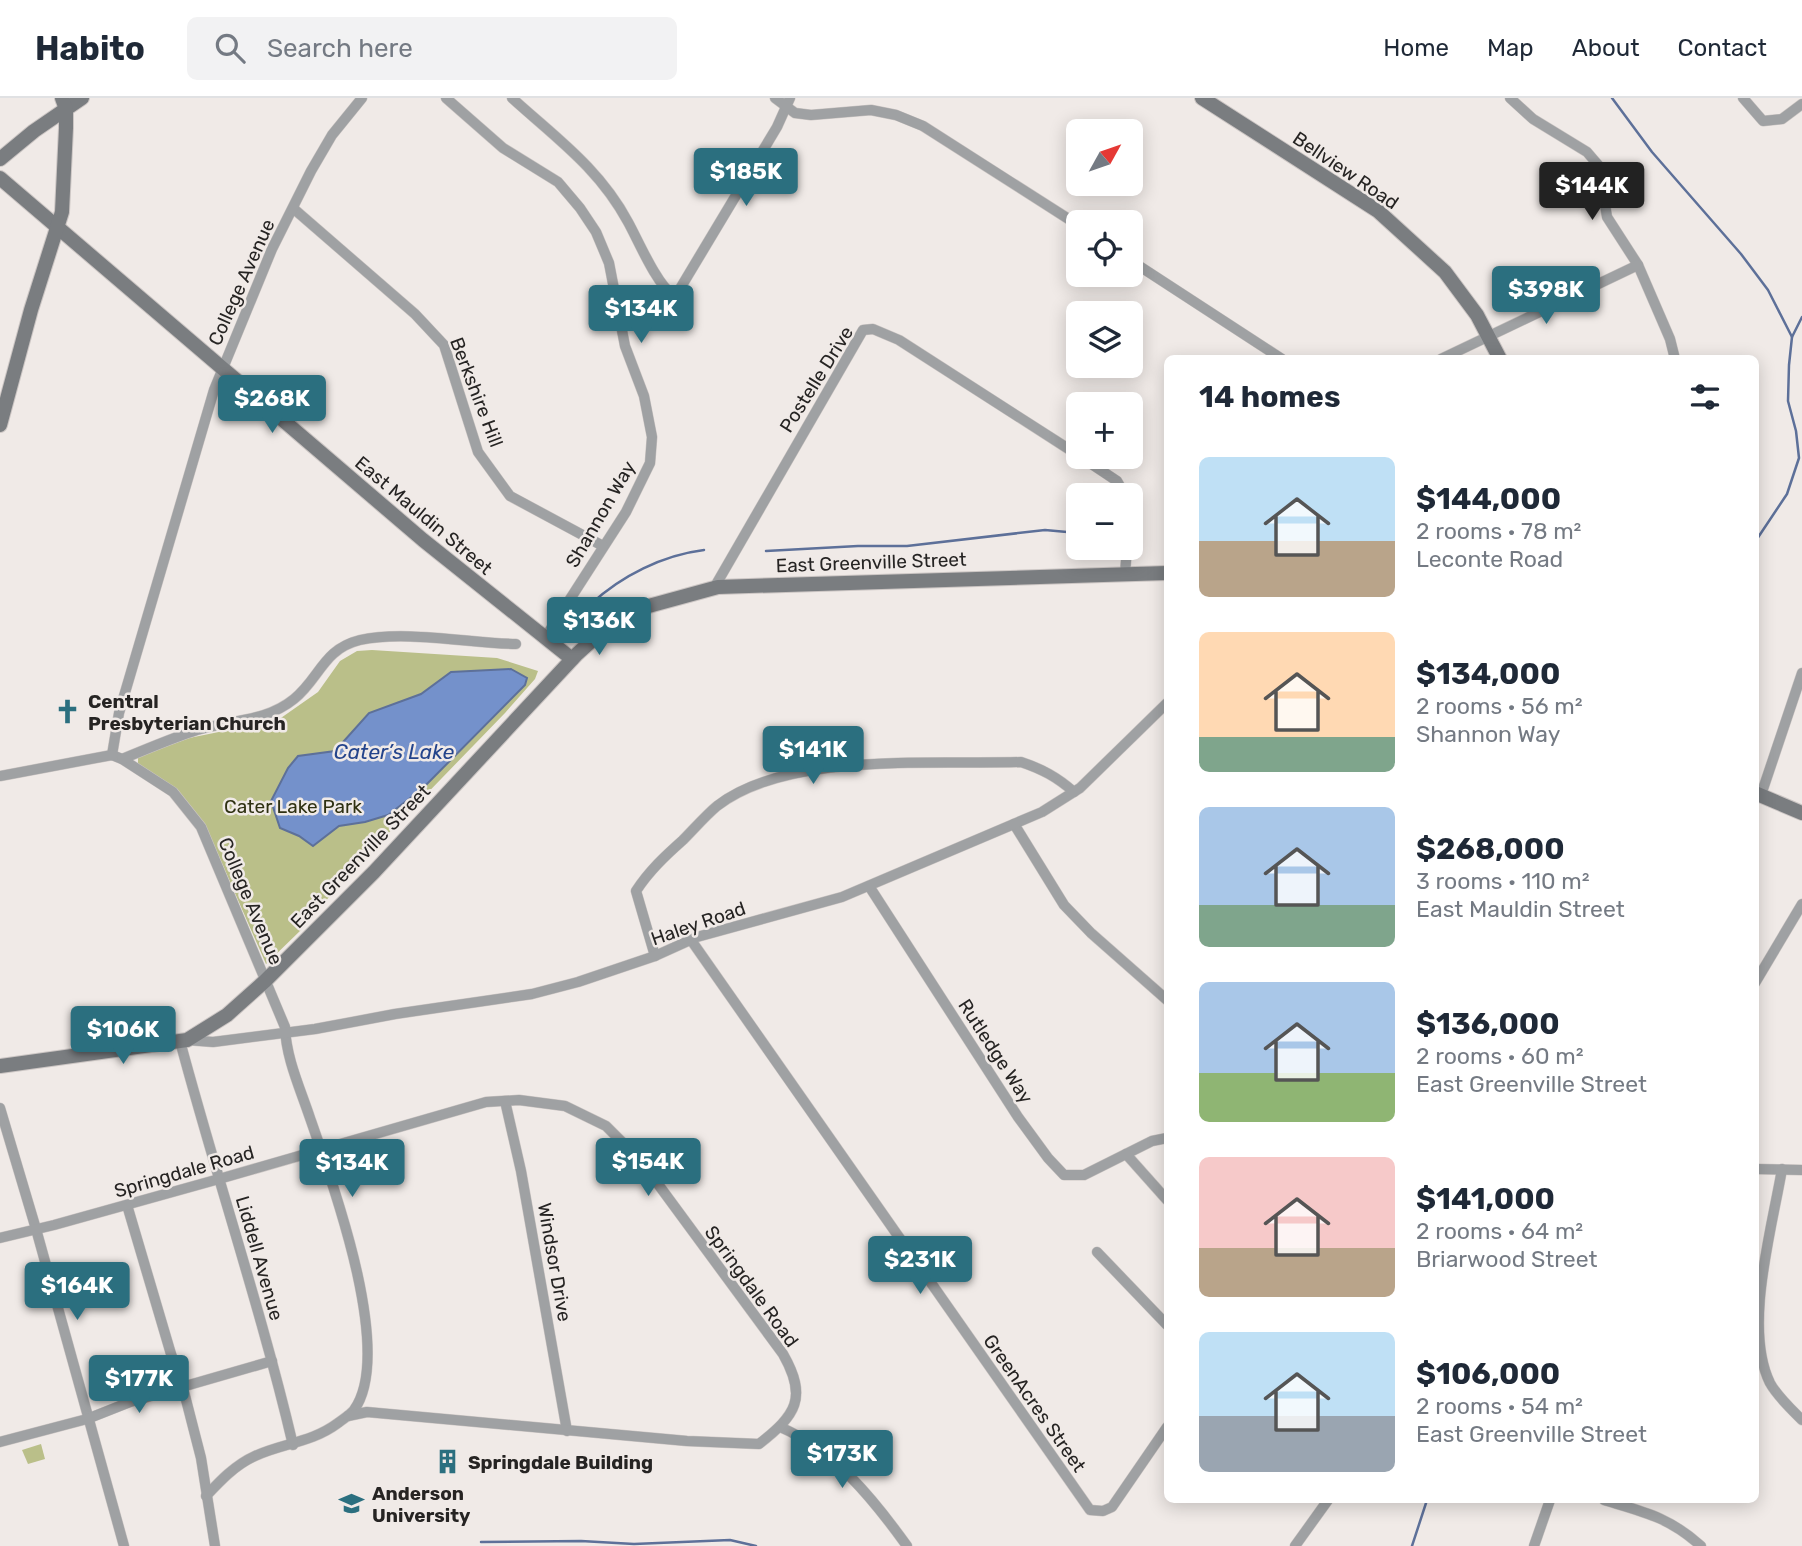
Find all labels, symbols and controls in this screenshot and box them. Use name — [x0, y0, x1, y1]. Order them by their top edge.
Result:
search box — [187, 17, 677, 80]
text: Habito — [35, 29, 145, 68]
icon: search — [211, 29, 249, 67]
text: Search here — [267, 33, 413, 64]
text: Home — [1383, 34, 1449, 62]
text: Map — [1487, 34, 1534, 62]
text: About — [1572, 34, 1640, 62]
text: Contact — [1678, 34, 1767, 62]
north arrow — [1066, 119, 1143, 196]
map controls — [1066, 119, 1143, 560]
street label: Bellview Road — [1288, 127, 1403, 214]
pin: $185K — [697, 148, 795, 208]
text: $185K — [710, 157, 782, 185]
pin: $144K — [1543, 162, 1641, 222]
text: $144K — [1555, 171, 1629, 199]
button: locate — [1066, 210, 1143, 287]
street label: College Avenue — [203, 215, 280, 349]
pin: $398K — [1497, 266, 1595, 326]
text: $398K — [1508, 275, 1584, 303]
pin: $134K — [592, 286, 690, 345]
text: $134K — [605, 294, 677, 322]
button: layers — [1066, 301, 1143, 378]
street label: Postelle Drive — [775, 322, 858, 437]
street label: Berkshire Hill — [445, 334, 508, 450]
pin: $268K — [223, 376, 321, 435]
icon: filters — [1686, 378, 1724, 416]
text: 14 homes — [1199, 379, 1341, 415]
text: $268K — [234, 384, 310, 412]
button: + — [1066, 392, 1143, 469]
street label: East Mauldin Street — [350, 451, 498, 580]
street label: Shannon Way — [561, 457, 640, 572]
text: $144,000 — [1416, 481, 1561, 517]
button: − — [1066, 483, 1143, 560]
icon: home — [1255, 485, 1339, 569]
text: 2 rooms · 78 m² — [1416, 517, 1581, 545]
text: Leconte Road — [1416, 545, 1563, 573]
street label: East Greenville Street — [775, 548, 967, 577]
pin: $136K — [550, 598, 648, 657]
text: $136K — [563, 606, 635, 634]
text: $134,000 — [1416, 656, 1560, 692]
icon: home — [1255, 660, 1339, 744]
place label: Central Presbyterian Church — [88, 690, 286, 735]
text: 2 rooms · 56 m² — [1416, 692, 1583, 720]
church icon: Central Presbyterian Church — [54, 698, 82, 726]
text: Shannon Way — [1416, 720, 1560, 748]
pin: $141K — [764, 726, 862, 786]
text: $141K — [779, 735, 847, 763]
water label: Cater’s Lake — [334, 739, 454, 764]
street label: East Greenville Street — [286, 779, 435, 933]
park label: Cater Lake Park — [224, 795, 362, 818]
text: $268,000 — [1416, 831, 1565, 867]
street label: College Avenue — [213, 834, 288, 968]
icon: home — [1255, 835, 1339, 919]
text: 3 rooms · 110 m² — [1416, 867, 1590, 895]
text: East Mauldin Street — [1416, 895, 1625, 923]
street label: Haley Road — [648, 897, 749, 950]
street label: Rutledge Way — [953, 995, 1038, 1108]
pin: $106K — [74, 1006, 172, 1066]
text: $136,000 — [1416, 1006, 1560, 1042]
icon: home — [1255, 1010, 1339, 1094]
text: $106K — [87, 1015, 159, 1043]
text: 2 rooms · 60 m² — [1416, 1042, 1584, 1070]
text: East Greenville Street — [1416, 1070, 1647, 1098]
pin: $154K — [599, 1138, 697, 1198]
pin: $134K — [303, 1140, 401, 1199]
street label: Springdale Road — [111, 1141, 257, 1202]
text: $154K — [612, 1147, 684, 1175]
text: $134K — [316, 1148, 388, 1176]
text: $141,000 — [1416, 1181, 1555, 1217]
icon: home — [1255, 1185, 1339, 1269]
street label: Liddell Avenue — [231, 1193, 288, 1323]
street label: Windsor Drive — [533, 1201, 576, 1323]
text: 2 rooms · 64 m² — [1416, 1217, 1583, 1245]
street label: Springdale Road — [700, 1221, 803, 1352]
pin: $231K — [871, 1236, 969, 1296]
text: $231K — [884, 1245, 956, 1273]
text: Briarwood Street — [1416, 1245, 1597, 1273]
pin: $164K — [28, 1262, 126, 1322]
text: $164K — [41, 1271, 113, 1299]
street label: GreenAcres Street — [978, 1330, 1091, 1477]
pin: $177K — [90, 1356, 188, 1415]
text: $106,000 — [1416, 1356, 1560, 1392]
icon: home — [1255, 1360, 1339, 1444]
text: $177K — [105, 1364, 173, 1392]
text: 2 rooms · 54 m² — [1416, 1392, 1583, 1420]
text: East Greenville Street — [1416, 1420, 1647, 1448]
pin: $173K — [793, 1430, 891, 1490]
text: $173K — [807, 1439, 877, 1467]
building icon: Springdale Building — [434, 1448, 462, 1476]
place label: Springdale Building — [468, 1451, 653, 1474]
place label: Anderson University — [372, 1482, 471, 1527]
school or university icon: Anderson University — [338, 1490, 366, 1518]

